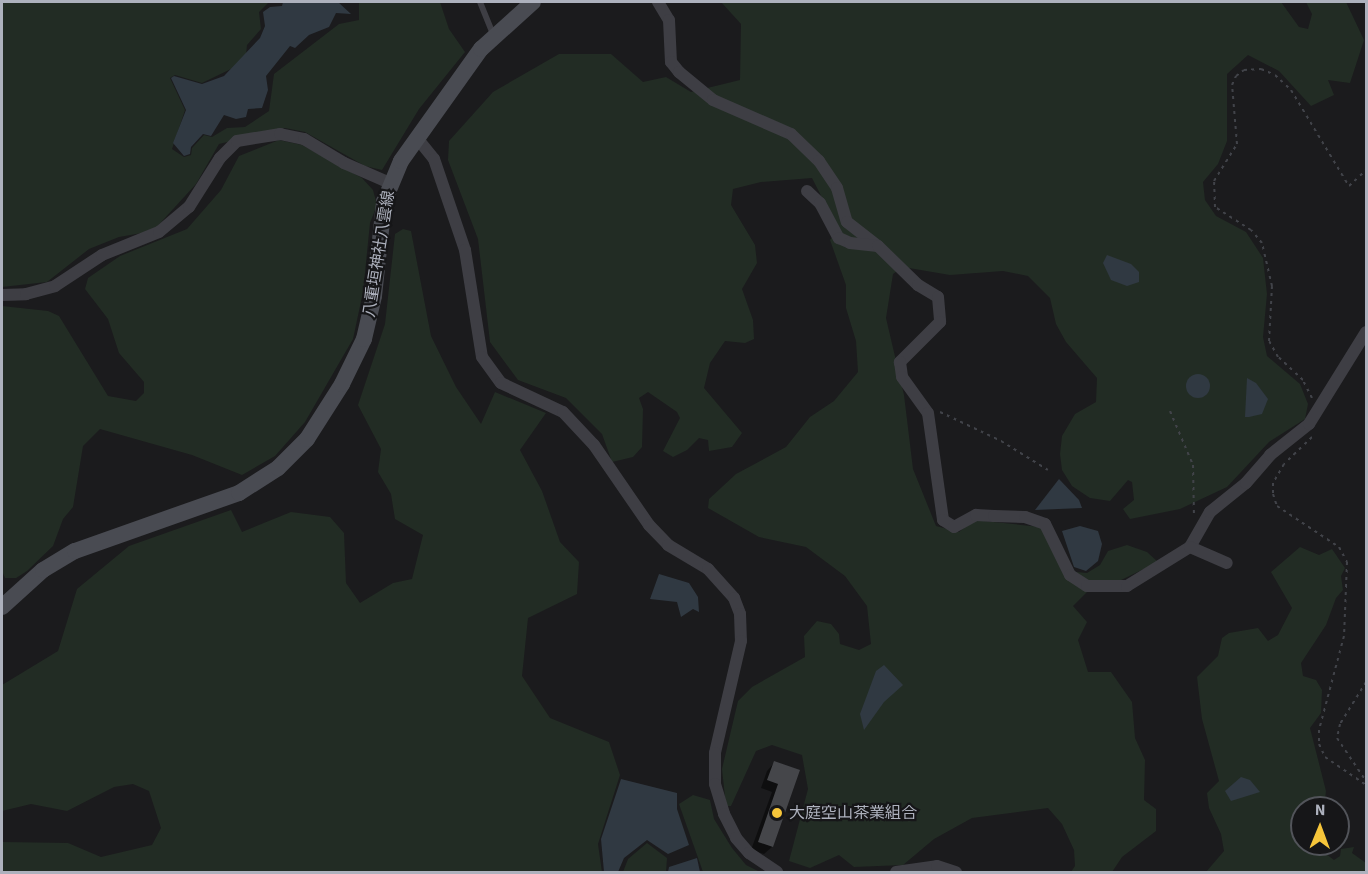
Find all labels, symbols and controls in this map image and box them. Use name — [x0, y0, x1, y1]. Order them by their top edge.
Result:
street label: 八重垣神社八雲線 — [360, 189, 398, 319]
north arrow — [1290, 796, 1350, 856]
text: N — [1315, 799, 1326, 821]
place label: 大庭空山茶業組合 — [789, 803, 917, 823]
marker: 大庭空山茶業組合 — [770, 806, 784, 820]

